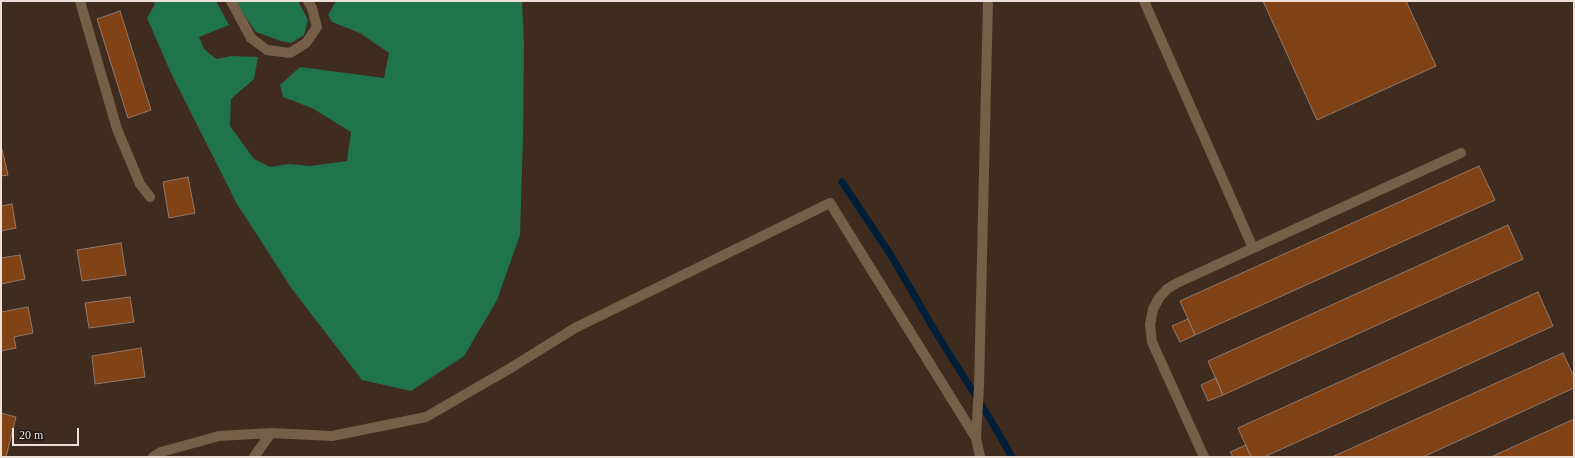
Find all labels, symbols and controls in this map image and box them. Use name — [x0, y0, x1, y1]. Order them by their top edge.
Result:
scale bar — [14, 420, 81, 446]
text: 20 m — [19, 428, 43, 442]

